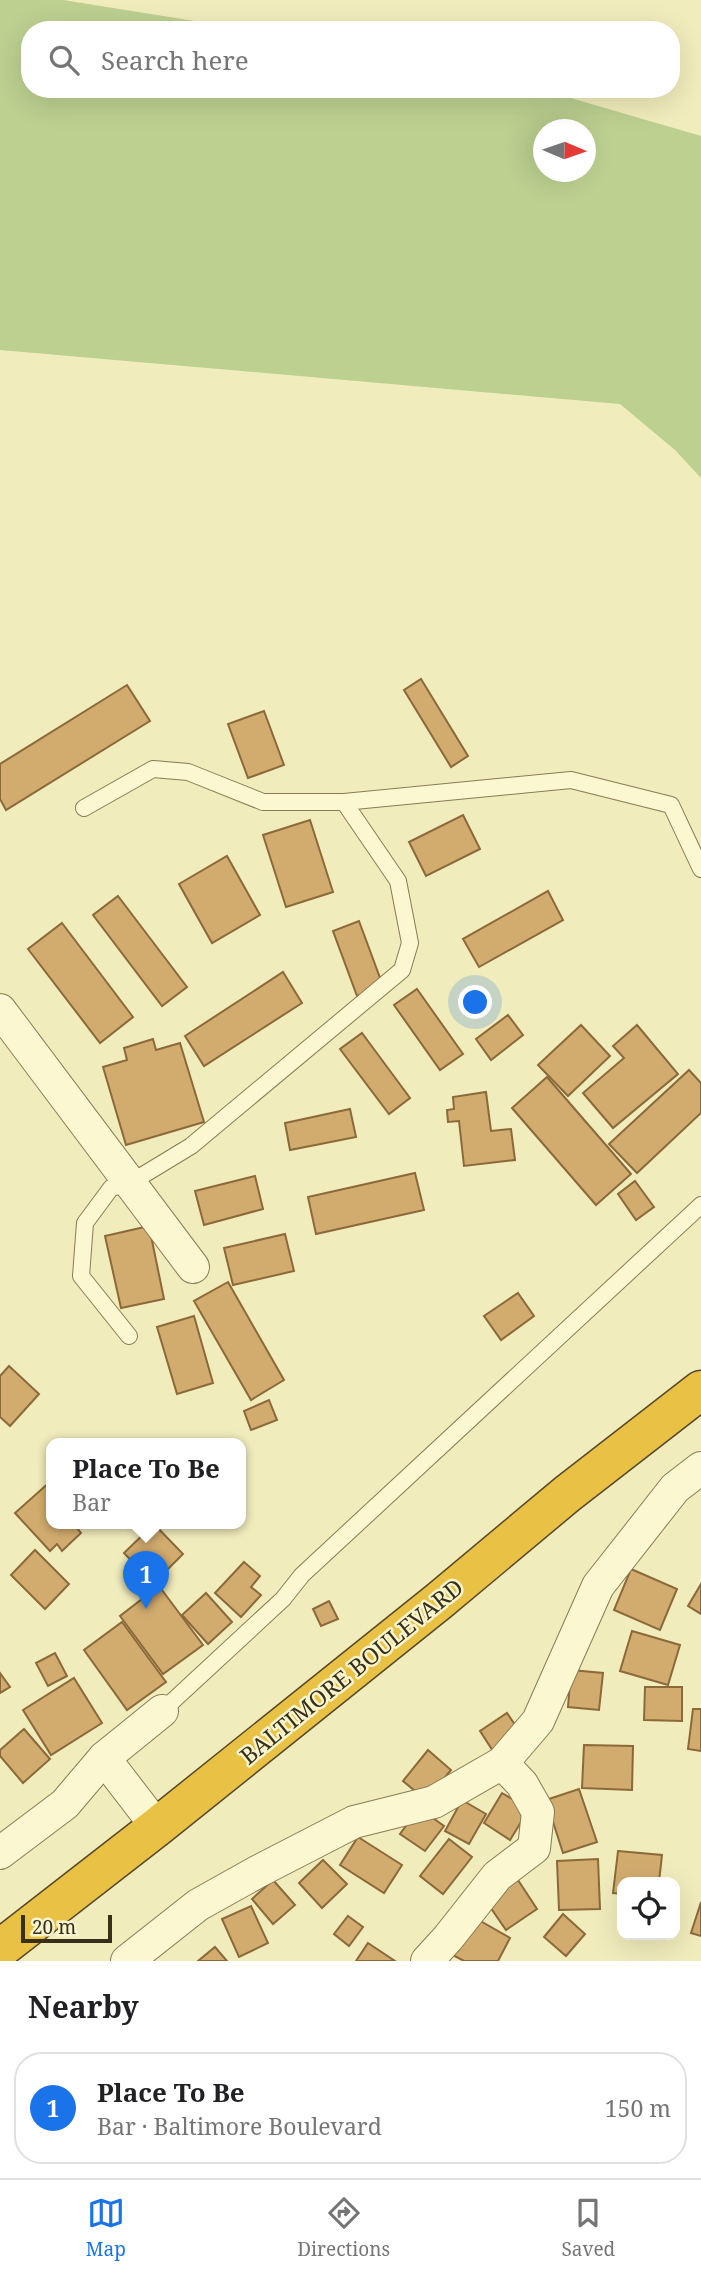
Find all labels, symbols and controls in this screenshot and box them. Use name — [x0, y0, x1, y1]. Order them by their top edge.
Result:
search box — [21, 21, 680, 98]
icon: search — [45, 41, 83, 79]
text: Search here — [101, 42, 249, 78]
north arrow — [533, 119, 596, 182]
your location — [458, 985, 492, 1019]
popup — [46, 1438, 246, 1529]
text: Place To Be — [72, 1450, 220, 1486]
text: Bar — [72, 1486, 111, 1518]
pin: 1 — [123, 1551, 169, 1609]
street label: BALTIMORE BOULEVARD — [233, 1571, 469, 1771]
map controls — [617, 1877, 680, 1940]
button: locate — [617, 1877, 680, 1940]
scale bar — [21, 1912, 112, 1944]
text: 20 m — [32, 1914, 76, 1940]
text: Nearby — [28, 1986, 139, 2027]
text: Place To Be — [97, 2074, 245, 2110]
text: 1 — [47, 2092, 60, 2124]
text: 150 m — [605, 2092, 671, 2124]
text: Bar · Baltimore Boulevard — [97, 2110, 382, 2142]
tab: Map — [86, 2194, 126, 2262]
tab: Directions — [297, 2194, 390, 2262]
tab: Saved — [561, 2194, 615, 2262]

